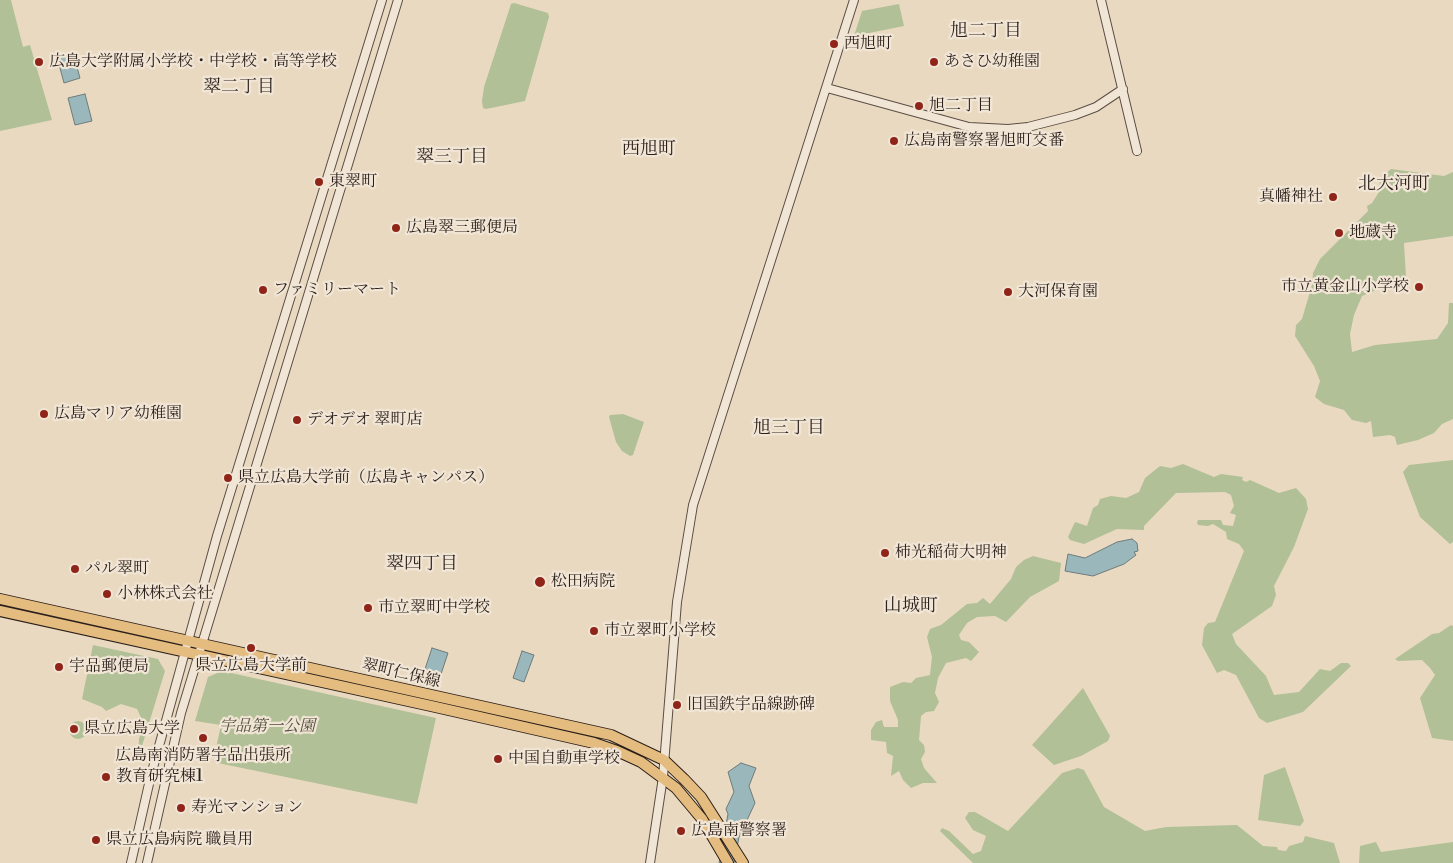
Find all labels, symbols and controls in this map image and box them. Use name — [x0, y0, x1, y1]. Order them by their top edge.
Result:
district label: 旭二丁目 — [950, 21, 1022, 43]
place label: 西旭町 — [844, 34, 892, 54]
marker: 西旭町 — [828, 38, 840, 50]
place label: 広島大学附属小学校・中学校・高等学校 — [49, 52, 337, 72]
place label: あさひ幼稚園 — [944, 52, 1040, 72]
marker: 広島大学附属小学校・中学校・高等学校 — [33, 56, 45, 68]
marker: あさひ幼稚園 — [928, 56, 940, 68]
district label: 翠二丁目 — [203, 77, 275, 99]
place label: 旭二丁目 — [929, 96, 993, 116]
marker: 旭二丁目 — [913, 100, 925, 112]
place label: 広島南警察署旭町交番 — [904, 131, 1064, 151]
marker: 広島南警察署旭町交番 — [888, 135, 900, 147]
district label: 西旭町 — [622, 139, 676, 161]
district label: 翠三丁目 — [416, 147, 488, 169]
place label: 東翠町 — [329, 172, 377, 192]
district label: 北大河町 — [1358, 174, 1430, 196]
marker: 東翠町 — [313, 176, 325, 188]
place label: 真幡神社 — [1259, 187, 1323, 207]
marker: 真幡神社 — [1327, 191, 1339, 203]
place label: 広島翠三郵便局 — [406, 218, 518, 238]
marker: 広島翠三郵便局 — [390, 222, 402, 234]
place label: 地蔵寺 — [1349, 223, 1397, 243]
marker: 地蔵寺 — [1333, 227, 1345, 239]
place label: 市立黄金山小学校 — [1281, 277, 1409, 297]
place label: ファミリーマート — [273, 280, 401, 300]
marker: 市立黄金山小学校 — [1413, 281, 1425, 293]
place label: 大河保育園 — [1018, 282, 1098, 302]
marker: ファミリーマート — [257, 284, 269, 296]
marker: 大河保育園 — [1002, 286, 1014, 298]
place label: 広島マリア幼稚園 — [54, 404, 182, 424]
marker: 広島マリア幼稚園 — [38, 408, 50, 420]
place label: デオデオ 翠町店 — [307, 410, 422, 430]
marker: デオデオ 翠町店 — [291, 414, 303, 426]
district label: 旭三丁目 — [753, 418, 825, 440]
place label: 県立広島大学前（広島キャンパス） — [238, 468, 494, 488]
marker: 県立広島大学前（広島キャンパス） — [222, 472, 234, 484]
place label: 柿光稲荷大明神 — [895, 543, 1007, 563]
marker: 柿光稲荷大明神 — [879, 547, 891, 559]
district label: 翠四丁目 — [386, 554, 458, 576]
place label: パル翠町 — [85, 559, 149, 579]
marker: パル翠町 — [69, 563, 81, 575]
place label: 松田病院 — [551, 572, 615, 592]
marker: 松田病院 — [533, 575, 547, 589]
place label: 小林株式会社 — [117, 584, 213, 604]
marker: 小林株式会社 — [101, 588, 113, 600]
district label: 山城町 — [884, 596, 938, 618]
place label: 市立翠町中学校 — [378, 598, 490, 618]
marker: 市立翠町中学校 — [362, 602, 374, 614]
place label: 市立翠町小学校 — [604, 621, 716, 641]
marker: 市立翠町小学校 — [588, 625, 600, 637]
marker: 県立広島大学前 — [245, 642, 257, 654]
place label: 県立広島大学前 — [195, 656, 307, 676]
street label: 翠町仁保線 — [360, 656, 442, 692]
place label: 宇品郵便局 — [69, 657, 149, 677]
marker: 宇品郵便局 — [53, 661, 65, 673]
place label: 旧国鉄宇品線跡碑 — [687, 695, 815, 715]
marker: 旧国鉄宇品線跡碑 — [671, 699, 683, 711]
park label: 宇品第一公園 — [219, 717, 315, 737]
place label: 県立広島大学 — [84, 719, 180, 739]
marker: 県立広島大学 — [68, 723, 80, 735]
marker: 広島南消防署宇品出張所 — [197, 732, 209, 744]
place label: 広島南消防署宇品出張所 — [115, 746, 291, 766]
place label: 中国自動車学校 — [508, 749, 620, 769]
marker: 中国自動車学校 — [492, 753, 504, 765]
place label: 教育研究棟1 — [116, 767, 203, 787]
marker: 教育研究棟1 — [100, 771, 112, 783]
place label: 寿光マンション — [191, 798, 303, 818]
marker: 寿光マンション — [175, 802, 187, 814]
place label: 広島南警察署 — [691, 821, 787, 841]
marker: 広島南警察署 — [675, 825, 687, 837]
place label: 県立広島病院 職員用 — [106, 830, 253, 850]
marker: 県立広島病院 職員用 — [90, 834, 102, 846]

